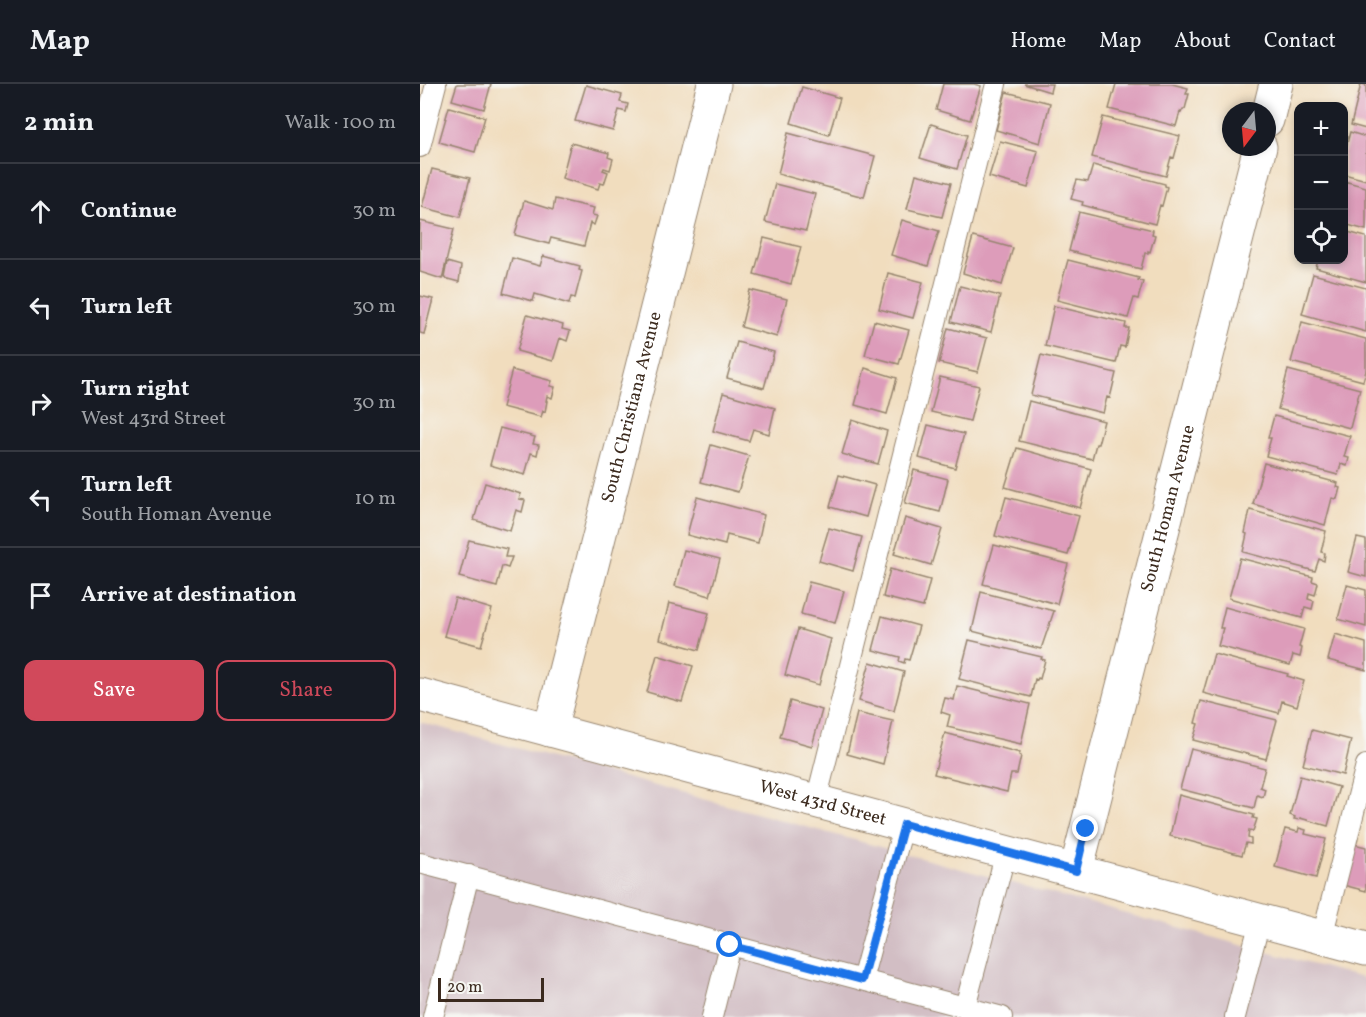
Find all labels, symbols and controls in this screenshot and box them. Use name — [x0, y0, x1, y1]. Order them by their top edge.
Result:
text: Map — [30, 22, 90, 61]
text: Home — [1011, 27, 1066, 56]
text: Map — [1099, 27, 1141, 56]
text: About — [1174, 27, 1231, 56]
text: Contact — [1264, 27, 1336, 56]
north arrow — [1222, 102, 1276, 156]
map controls — [1294, 102, 1348, 264]
button: + — [1294, 102, 1348, 156]
text: 2 min — [24, 105, 94, 141]
text: Walk · 100 m — [285, 109, 396, 137]
button: − — [1294, 156, 1348, 210]
icon: ahead — [24, 195, 57, 228]
text: Continue — [81, 196, 177, 227]
text: 30 m — [352, 197, 396, 225]
button: locate — [1294, 210, 1348, 264]
icon: left — [24, 291, 57, 324]
text: Turn left — [81, 292, 172, 323]
text: 30 m — [352, 293, 396, 321]
street label: South Christiana Avenue — [596, 309, 668, 506]
text: Turn right — [81, 374, 189, 405]
icon: right — [24, 387, 57, 420]
text: 30 m — [352, 389, 396, 417]
text: West 43rd Street — [81, 405, 226, 433]
street label: South Homan Avenue — [1135, 422, 1201, 595]
text: Turn left — [81, 470, 172, 501]
icon: left — [24, 483, 57, 516]
text: 10 m — [355, 485, 396, 513]
text: South Homan Avenue — [81, 501, 272, 529]
icon: arrive — [24, 579, 57, 612]
text: Arrive at destination — [81, 580, 297, 611]
button: Save — [24, 660, 204, 721]
button: Share — [216, 660, 396, 721]
street label: West 43rd Street — [756, 774, 889, 832]
route end — [1072, 815, 1098, 841]
route start — [716, 931, 742, 957]
scale bar — [438, 975, 544, 1002]
text: 20 m — [447, 977, 482, 999]

